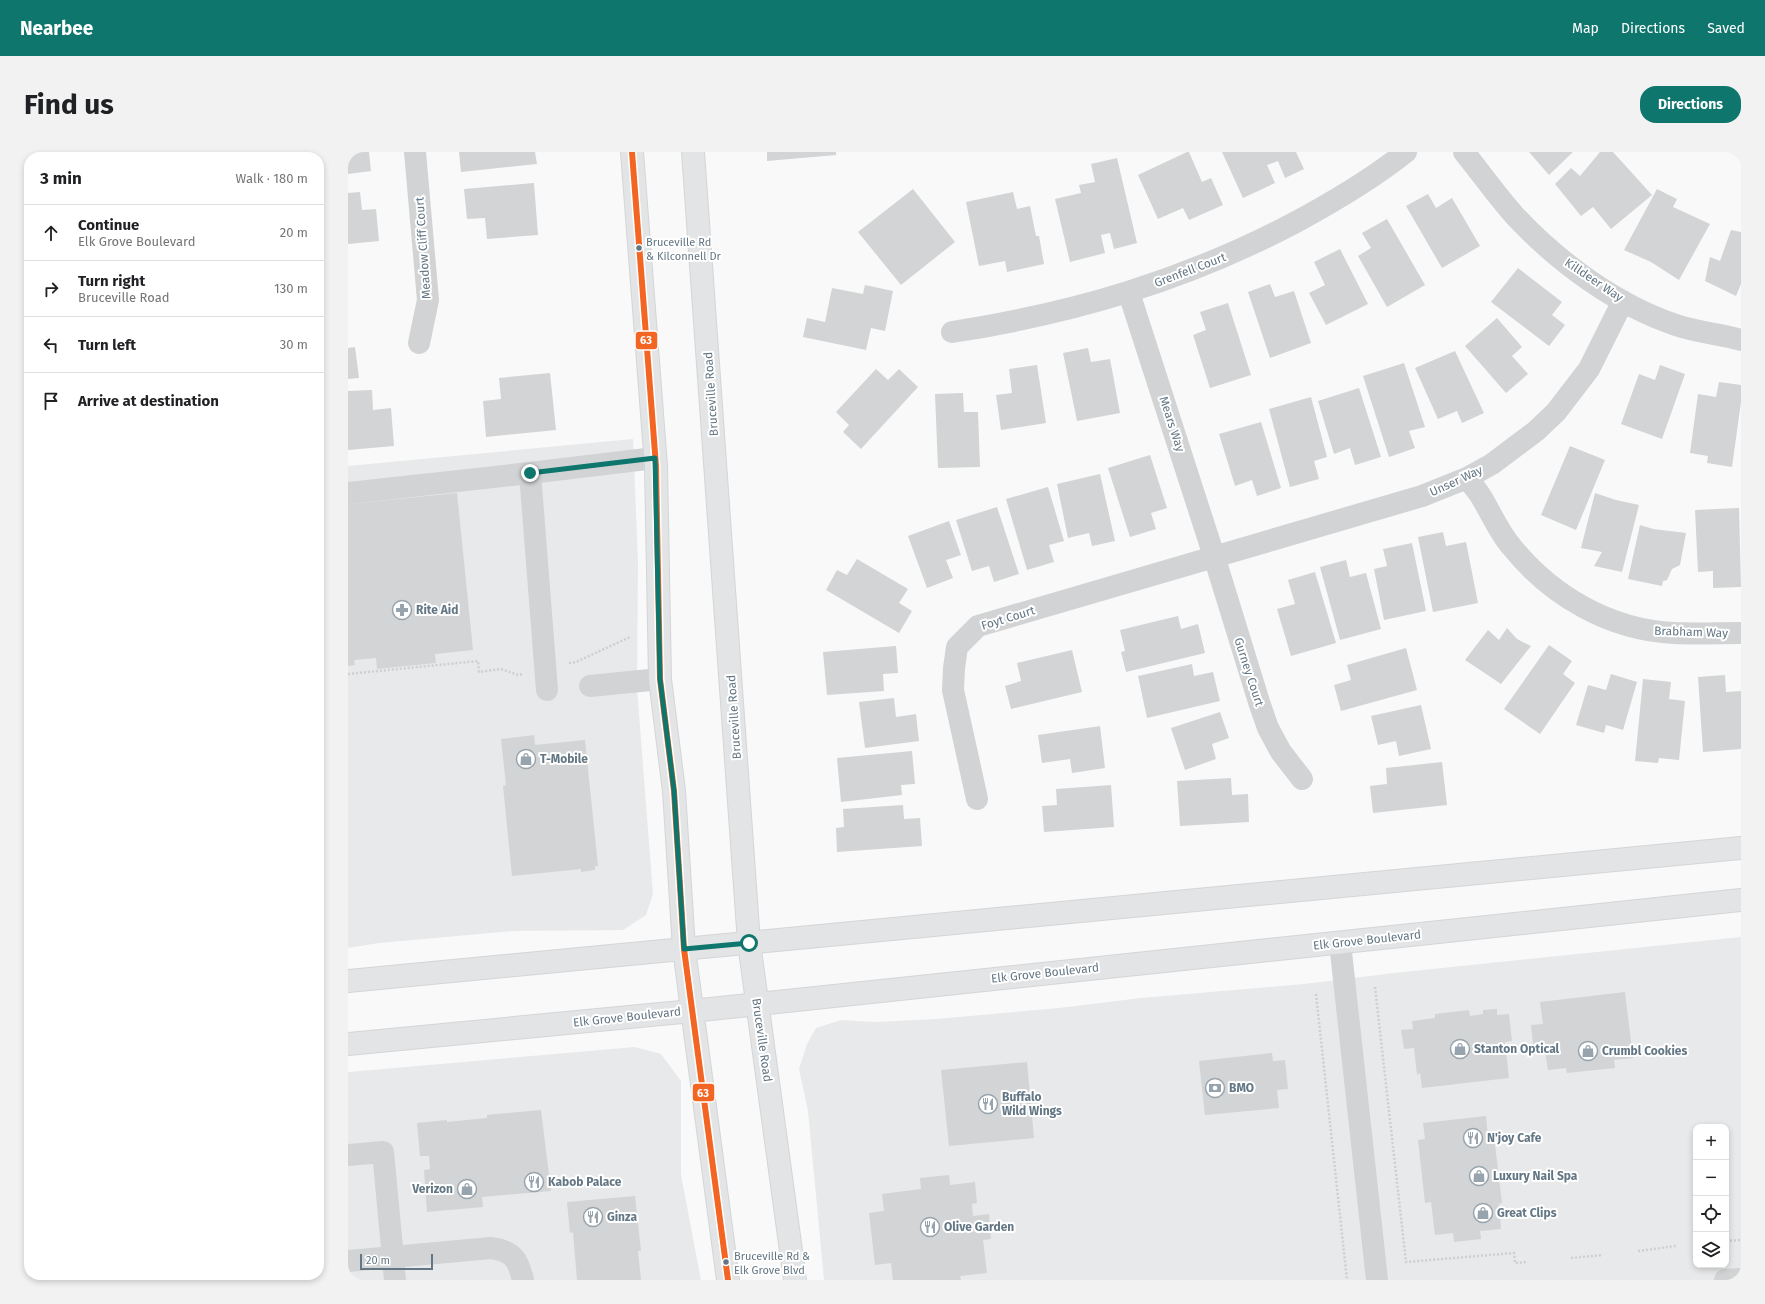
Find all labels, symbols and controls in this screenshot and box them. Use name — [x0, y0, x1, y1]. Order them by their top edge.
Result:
text: Nearbee — [20, 17, 93, 40]
text: Map — [1572, 20, 1599, 37]
text: Directions — [1621, 20, 1685, 37]
text: Saved — [1707, 20, 1745, 37]
button: Directions — [1640, 86, 1741, 123]
text: Find us — [24, 88, 114, 121]
text: 3 min — [40, 168, 82, 189]
text: Walk · 180 m — [236, 171, 308, 186]
street label: Meadow Cliff Court — [412, 196, 434, 300]
text: Continue — [78, 216, 139, 234]
icon: ahead — [40, 222, 62, 244]
text: 20 m — [280, 225, 308, 240]
text: Elk Grove Boulevard — [78, 234, 196, 249]
place label: Bruceville Rd & Kilconnell Dr — [646, 236, 721, 263]
marker: Bruceville Rd & Kilconnell Dr — [634, 243, 644, 253]
street label: Grenfell Court — [1152, 250, 1228, 290]
street label: Killdeer Way — [1562, 255, 1626, 305]
text: Turn right — [78, 272, 145, 290]
icon: right — [40, 278, 62, 300]
text: 130 m — [274, 281, 308, 296]
text: Bruceville Road — [78, 290, 170, 305]
line badge: 63 — [635, 331, 658, 350]
icon: left — [40, 334, 62, 356]
text: 63 — [640, 334, 652, 347]
text: Turn left — [78, 336, 136, 354]
text: 30 m — [280, 337, 308, 352]
street label: Bruceville Road — [701, 351, 721, 437]
icon: arrive — [40, 390, 62, 412]
text: Arrive at destination — [78, 392, 219, 410]
street label: Mears Way — [1156, 395, 1188, 454]
street label: Unser Way — [1427, 463, 1485, 499]
route end — [521, 464, 539, 482]
pharmacy icon: Rite Aid — [391, 599, 413, 621]
place label: Rite Aid — [416, 603, 458, 617]
street label: Foyt Court — [980, 603, 1037, 633]
street label: Brabham Way — [1654, 624, 1728, 640]
street label: Gurney Court — [1231, 636, 1267, 709]
street label: Bruceville Road — [724, 674, 744, 760]
shop icon: T-Mobile — [515, 748, 537, 770]
place label: T-Mobile — [540, 752, 588, 766]
street label: Elk Grove Boulevard — [1312, 927, 1422, 953]
route start — [740, 934, 758, 952]
street label: Elk Grove Boulevard — [990, 960, 1100, 986]
street label: Bruceville Road — [749, 997, 775, 1083]
street label: Elk Grove Boulevard — [572, 1004, 682, 1030]
shop icon: Stanton Optical — [1449, 1038, 1471, 1060]
shop icon: Crumbl Cookies — [1577, 1040, 1599, 1062]
place label: Stanton Optical — [1474, 1042, 1560, 1056]
place label: Crumbl Cookies — [1602, 1044, 1687, 1058]
bank icon: BMO — [1204, 1077, 1226, 1099]
place label: BMO — [1229, 1081, 1254, 1095]
line badge: 63 — [692, 1083, 715, 1102]
text: 63 — [697, 1087, 709, 1100]
place label: Buffalo Wild Wings — [1002, 1090, 1062, 1118]
restaurant icon: Buffalo Wild Wings — [977, 1093, 999, 1115]
map controls — [1693, 1124, 1729, 1268]
button: + — [1693, 1124, 1729, 1160]
restaurant icon: N'joy Cafe — [1462, 1127, 1484, 1149]
place label: N'joy Cafe — [1487, 1131, 1542, 1145]
button: − — [1693, 1160, 1729, 1196]
shop icon: Luxury Nail Spa — [1468, 1165, 1490, 1187]
place label: Luxury Nail Spa — [1493, 1169, 1578, 1183]
restaurant icon: Kabob Palace — [523, 1171, 545, 1193]
place label: Kabob Palace — [548, 1175, 622, 1189]
shop icon: Verizon — [456, 1178, 478, 1200]
place label: Verizon — [411, 1182, 453, 1196]
button: locate — [1693, 1196, 1729, 1232]
shop icon: Great Clips — [1472, 1202, 1494, 1224]
restaurant icon: Ginza — [582, 1206, 604, 1228]
place label: Great Clips — [1497, 1206, 1557, 1220]
place label: Ginza — [607, 1210, 637, 1224]
restaurant icon: Olive Garden — [919, 1216, 941, 1238]
place label: Olive Garden — [944, 1220, 1014, 1234]
button: layers — [1693, 1232, 1729, 1268]
place label: Bruceville Rd & Elk Grove Blvd — [734, 1250, 810, 1277]
scale bar — [360, 1252, 433, 1271]
text: 20 m — [366, 1254, 390, 1267]
marker: Bruceville Rd & Elk Grove Blvd — [721, 1257, 731, 1267]

